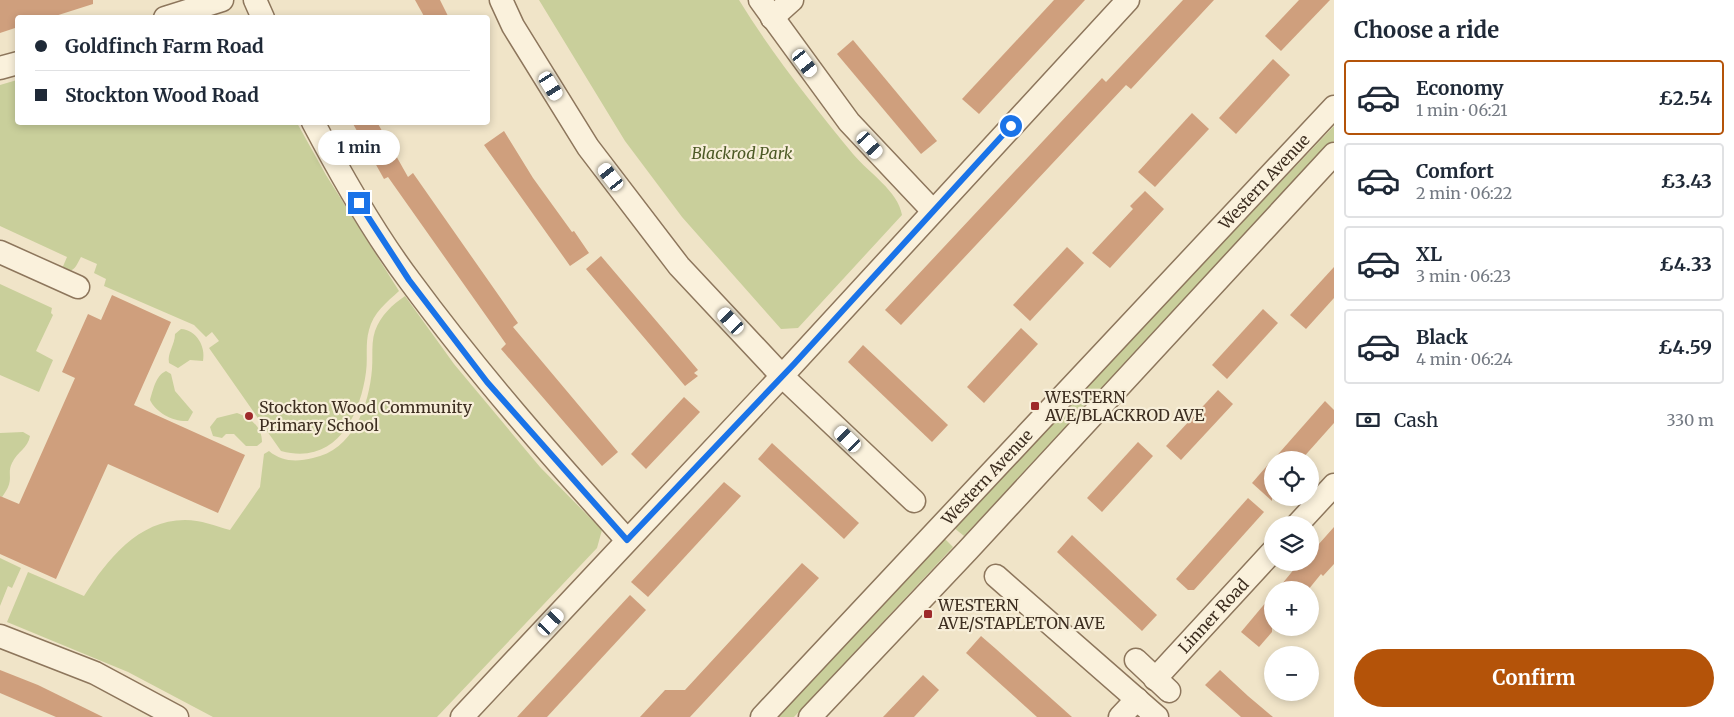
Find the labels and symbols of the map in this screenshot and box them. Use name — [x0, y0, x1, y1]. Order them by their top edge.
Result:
car — [789, 47, 820, 79]
car — [536, 69, 565, 103]
route start — [1000, 115, 1022, 137]
car — [854, 129, 885, 161]
callout: 1 min — [318, 130, 400, 166]
street label: Western Avenue — [1214, 130, 1314, 234]
park label: Blackrod Park — [691, 143, 793, 163]
car — [595, 161, 626, 193]
route end — [348, 192, 370, 214]
car — [715, 305, 746, 337]
place label: WESTERN AVE/BLACKROD AVE — [1044, 387, 1205, 425]
place label: Stockton Wood Community Primary School — [259, 397, 473, 435]
marker: WESTERN AVE/BLACKROD AVE — [1029, 400, 1041, 412]
marker: Stockton Wood Community Primary School — [243, 410, 255, 422]
car — [831, 423, 864, 455]
street label: Western Avenue — [937, 425, 1037, 530]
street label: Linner Road — [1174, 574, 1253, 657]
place label: WESTERN AVE/STAPLETON AVE — [937, 595, 1105, 633]
car — [535, 606, 566, 638]
marker: WESTERN AVE/STAPLETON AVE — [922, 608, 934, 620]

